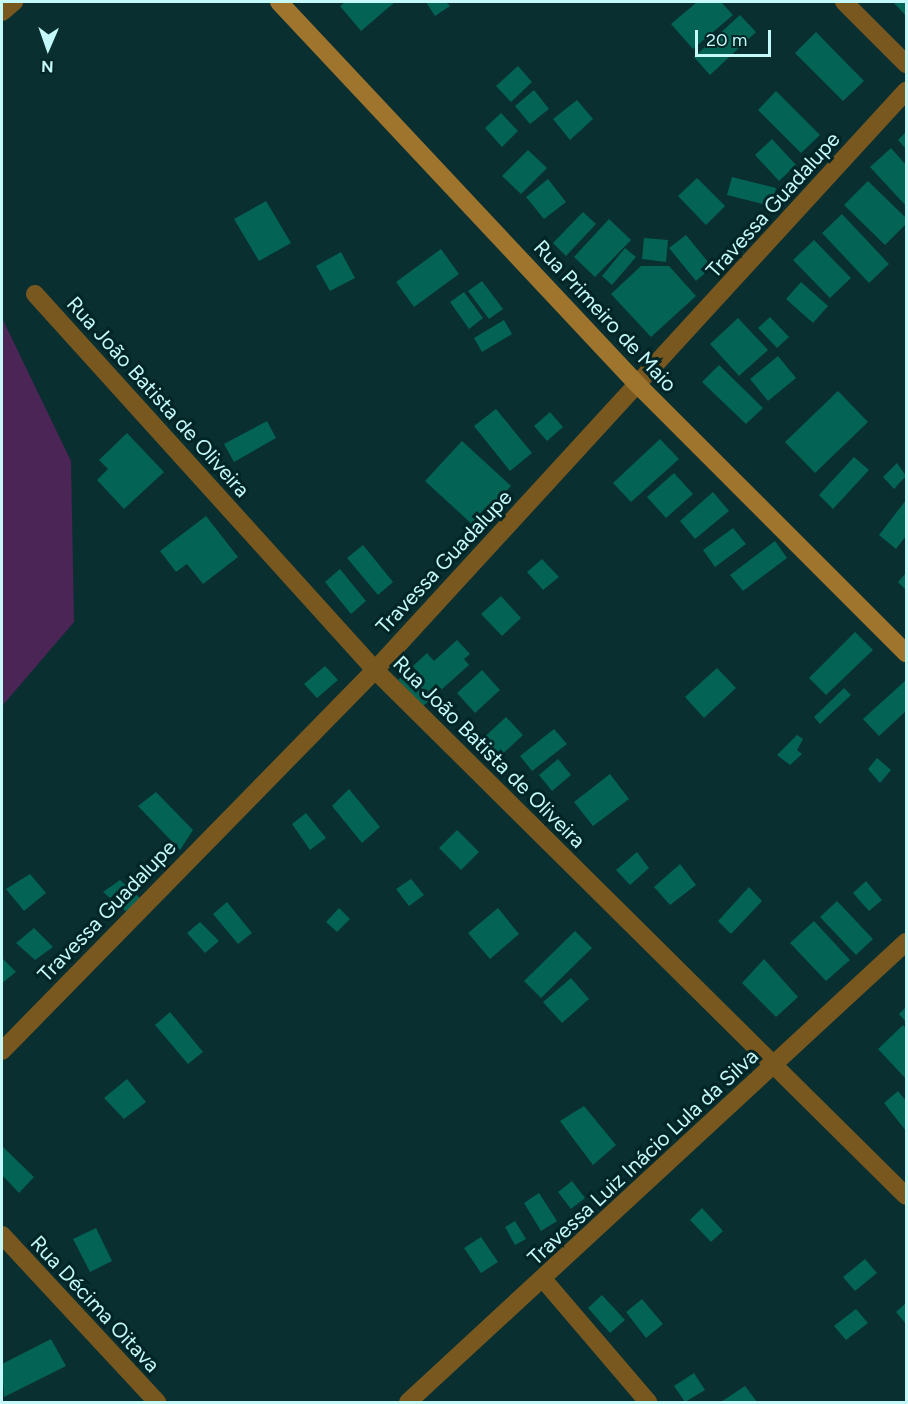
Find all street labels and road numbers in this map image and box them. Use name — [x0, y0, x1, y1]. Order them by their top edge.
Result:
street label: Travessa Guadalupe — [701, 127, 845, 283]
street label: Rua Primeiro de Maio — [528, 235, 682, 397]
street label: Rua João Batista de Oliveira — [61, 291, 255, 503]
street label: Travessa Guadalupe — [371, 485, 517, 639]
street label: Rua João Batista de Oliveira — [388, 651, 590, 853]
street label: Travessa Guadalupe — [33, 835, 181, 987]
street label: Travessa Luiz Inácio Lula da Silva — [523, 1044, 763, 1270]
street label: Rua Décima Oitava — [25, 1230, 165, 1378]

